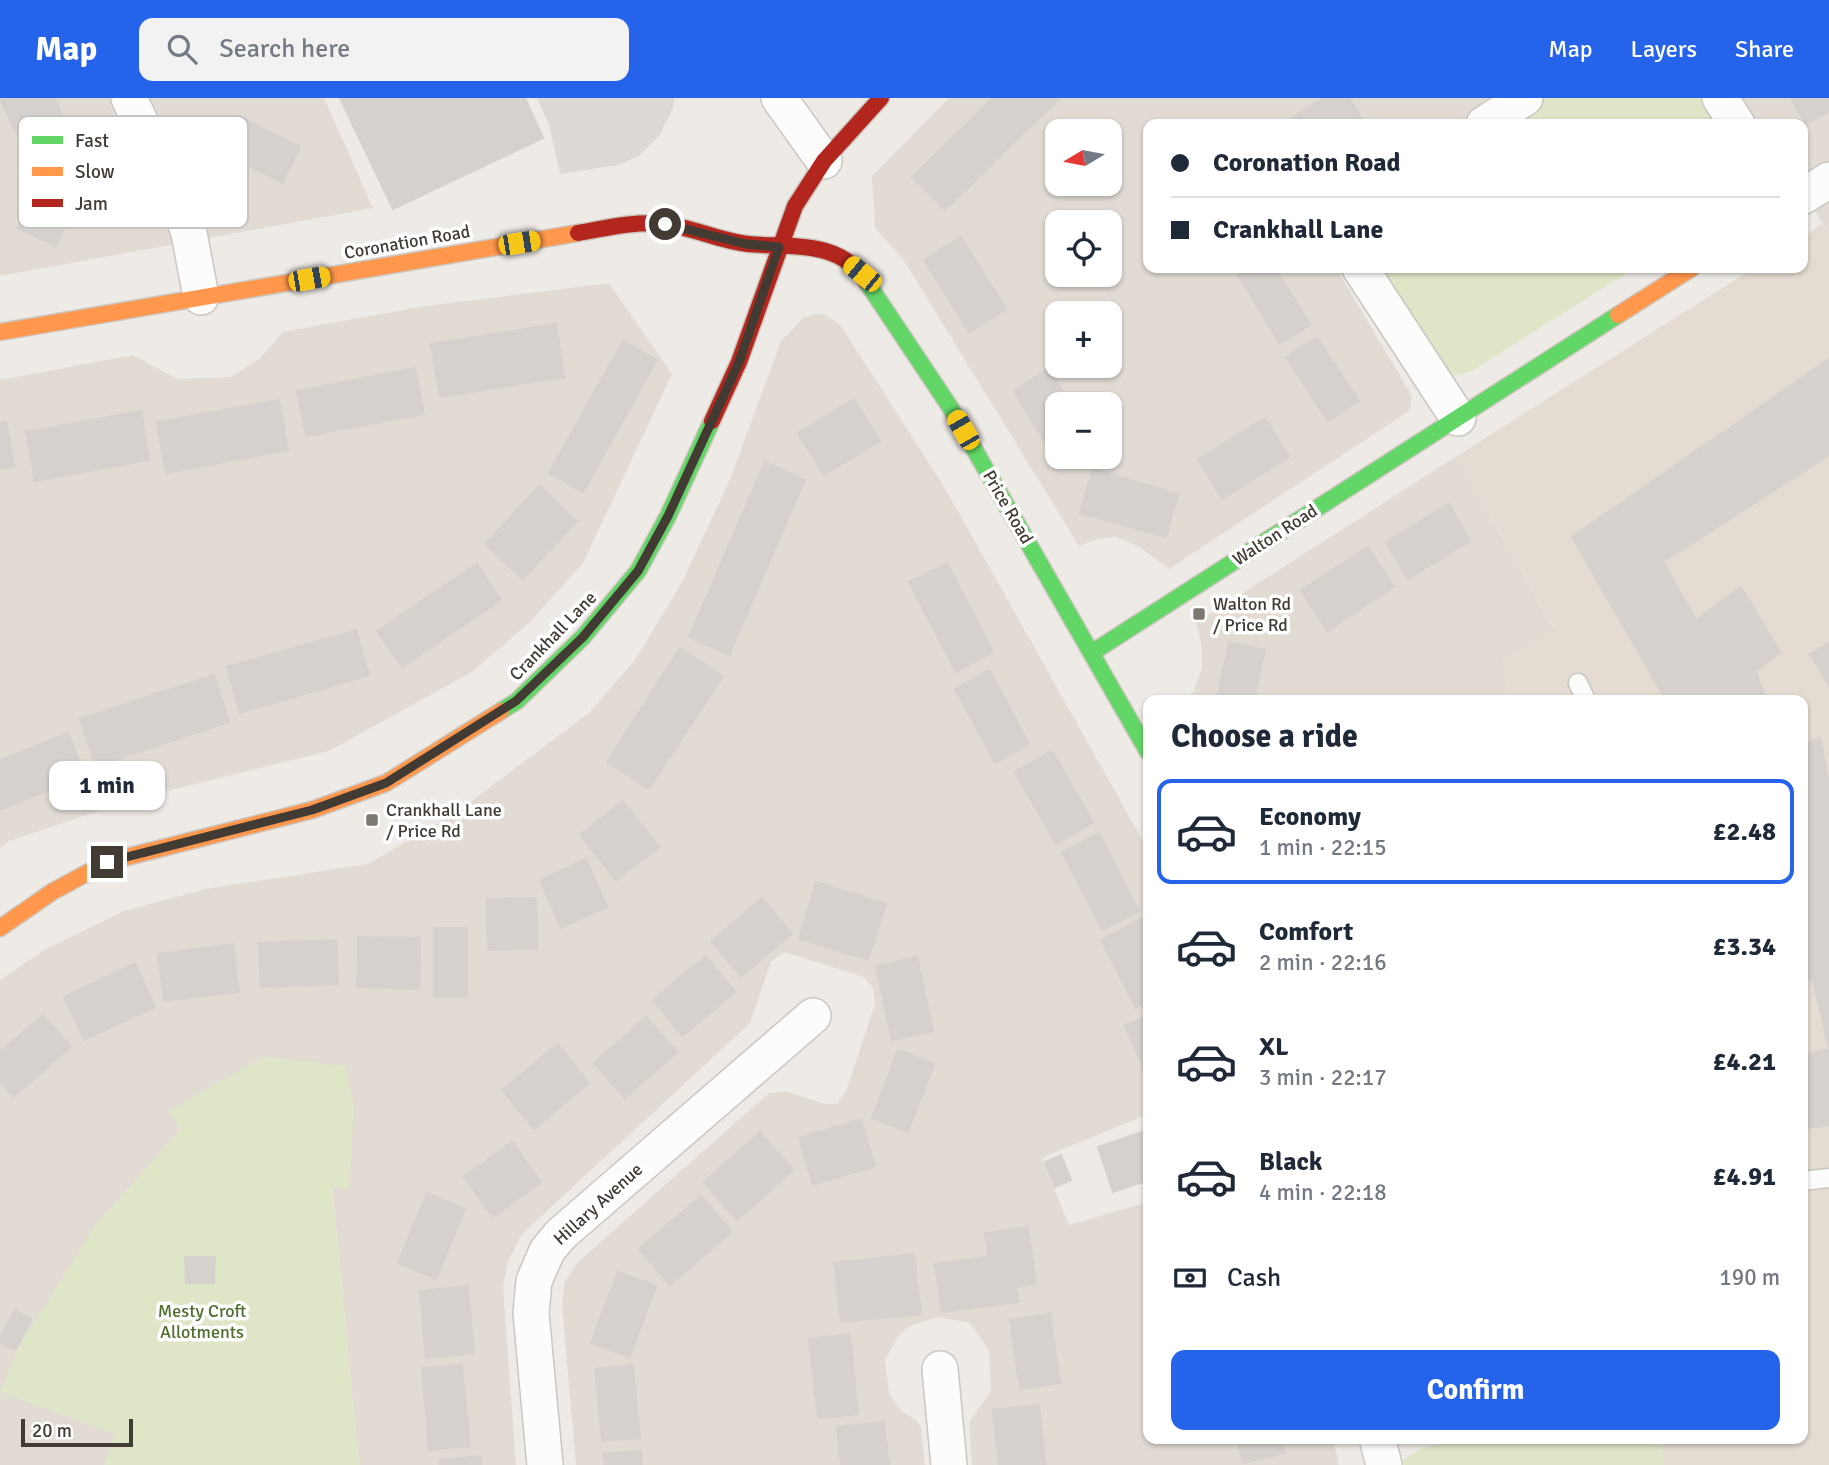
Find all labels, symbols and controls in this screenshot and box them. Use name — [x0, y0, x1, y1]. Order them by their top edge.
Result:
search box — [139, 18, 629, 81]
text: Map — [35, 29, 97, 70]
icon: search — [163, 30, 201, 68]
text: Search here — [219, 33, 350, 65]
text: Map — [1548, 34, 1593, 64]
text: Layers — [1631, 34, 1697, 64]
text: Share — [1735, 34, 1794, 64]
legend — [18, 116, 248, 228]
north arrow — [1045, 119, 1122, 196]
map controls — [1045, 119, 1122, 469]
text: Fast — [75, 129, 109, 153]
text: Coronation Road — [1213, 147, 1401, 179]
text: Slow — [75, 160, 115, 184]
text: Jam — [75, 192, 108, 216]
route start — [649, 208, 681, 240]
button: locate — [1045, 210, 1122, 287]
text: Crankhall Lane — [1213, 214, 1383, 246]
street label: Coronation Road — [342, 220, 472, 264]
car — [497, 229, 542, 257]
car — [840, 253, 885, 295]
car — [287, 265, 332, 293]
button: + — [1045, 301, 1122, 378]
button: − — [1045, 392, 1122, 469]
car — [944, 407, 983, 453]
street label: Price Road — [978, 466, 1038, 548]
street label: Walton Road — [1229, 499, 1321, 571]
street label: Crankhall Lane — [505, 587, 601, 685]
place label: Walton Rd / Price Rd — [1213, 593, 1291, 636]
marker: Walton Rd / Price Rd — [1191, 606, 1207, 622]
text: Choose a ride — [1171, 717, 1358, 756]
callout: 1 min — [49, 760, 165, 810]
text: 1 min — [79, 771, 135, 800]
place label: Crankhall Lane / Price Rd — [386, 799, 502, 842]
icon: car — [1175, 800, 1238, 863]
text: Economy — [1259, 801, 1361, 833]
marker: Crankhall Lane / Price Rd — [364, 812, 380, 828]
text: £2.48 — [1712, 816, 1776, 848]
text: 1 min · 22:15 — [1259, 833, 1387, 862]
route end — [91, 846, 123, 878]
icon: car — [1175, 915, 1238, 978]
text: Comfort — [1259, 916, 1353, 948]
text: £3.34 — [1712, 931, 1776, 963]
text: 2 min · 22:16 — [1259, 948, 1387, 977]
icon: car — [1175, 1030, 1238, 1093]
text: XL — [1259, 1031, 1289, 1063]
text: £4.21 — [1712, 1046, 1776, 1078]
text: 3 min · 22:17 — [1259, 1063, 1387, 1092]
icon: car — [1175, 1145, 1238, 1208]
text: Black — [1259, 1146, 1322, 1178]
street label: Hillary Avenue — [549, 1158, 647, 1250]
text: £4.91 — [1712, 1161, 1776, 1193]
text: 4 min · 22:18 — [1259, 1178, 1387, 1207]
icon: cash — [1171, 1259, 1209, 1297]
text: Cash — [1227, 1262, 1281, 1294]
text: 190 m — [1719, 1263, 1780, 1292]
park label: Mesty Croft Allotments — [158, 1300, 246, 1343]
button: Confirm — [1171, 1350, 1780, 1430]
scale bar — [21, 1416, 133, 1448]
text: 20 m — [32, 1419, 72, 1443]

